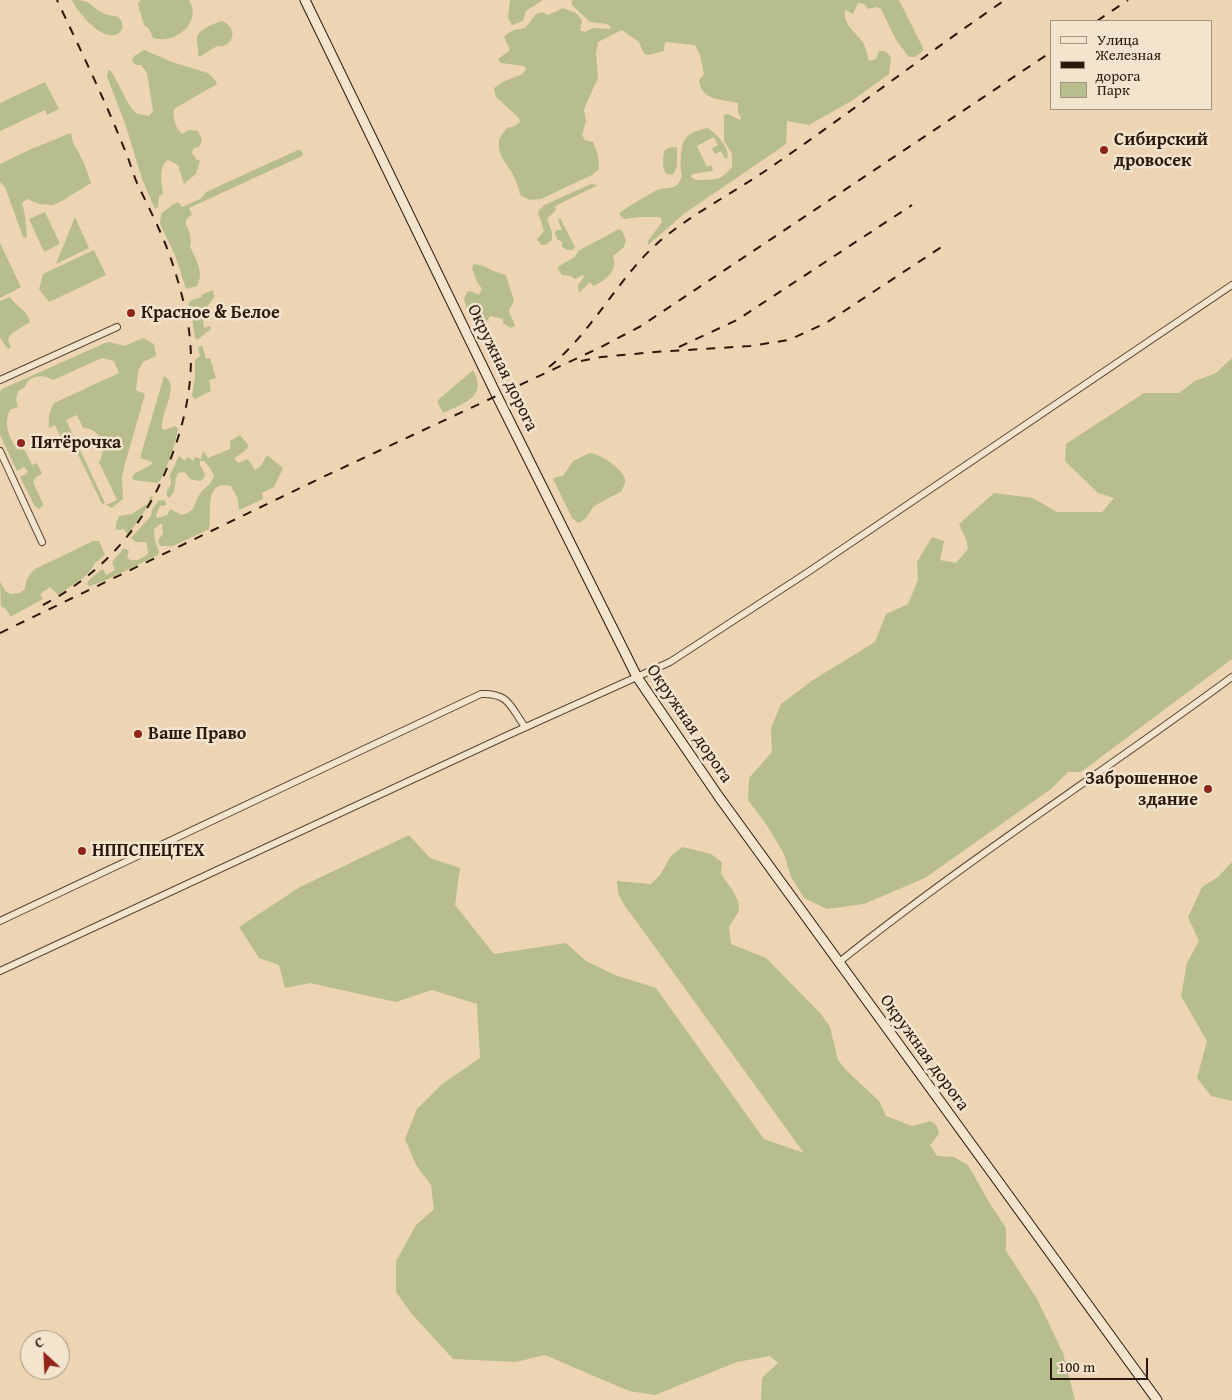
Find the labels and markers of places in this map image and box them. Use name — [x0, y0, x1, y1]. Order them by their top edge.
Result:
place label: Сибирский дровосек — [1114, 129, 1208, 172]
marker: Сибирский дровосек — [1098, 144, 1110, 156]
place label: Красное & Белое — [141, 302, 280, 324]
marker: Красное & Белое — [125, 307, 137, 319]
place label: Пятёрочка — [31, 432, 121, 454]
marker: Пятёрочка — [15, 437, 27, 449]
place label: Ваше Право — [148, 723, 246, 745]
marker: Ваше Право — [132, 728, 144, 740]
place label: Заброшенное здание — [1085, 768, 1198, 811]
marker: Заброшенное здание — [1202, 783, 1214, 795]
place label: НППСПЕЦТЕХ — [92, 840, 205, 862]
marker: НППСПЕЦТЕХ — [76, 845, 88, 857]

